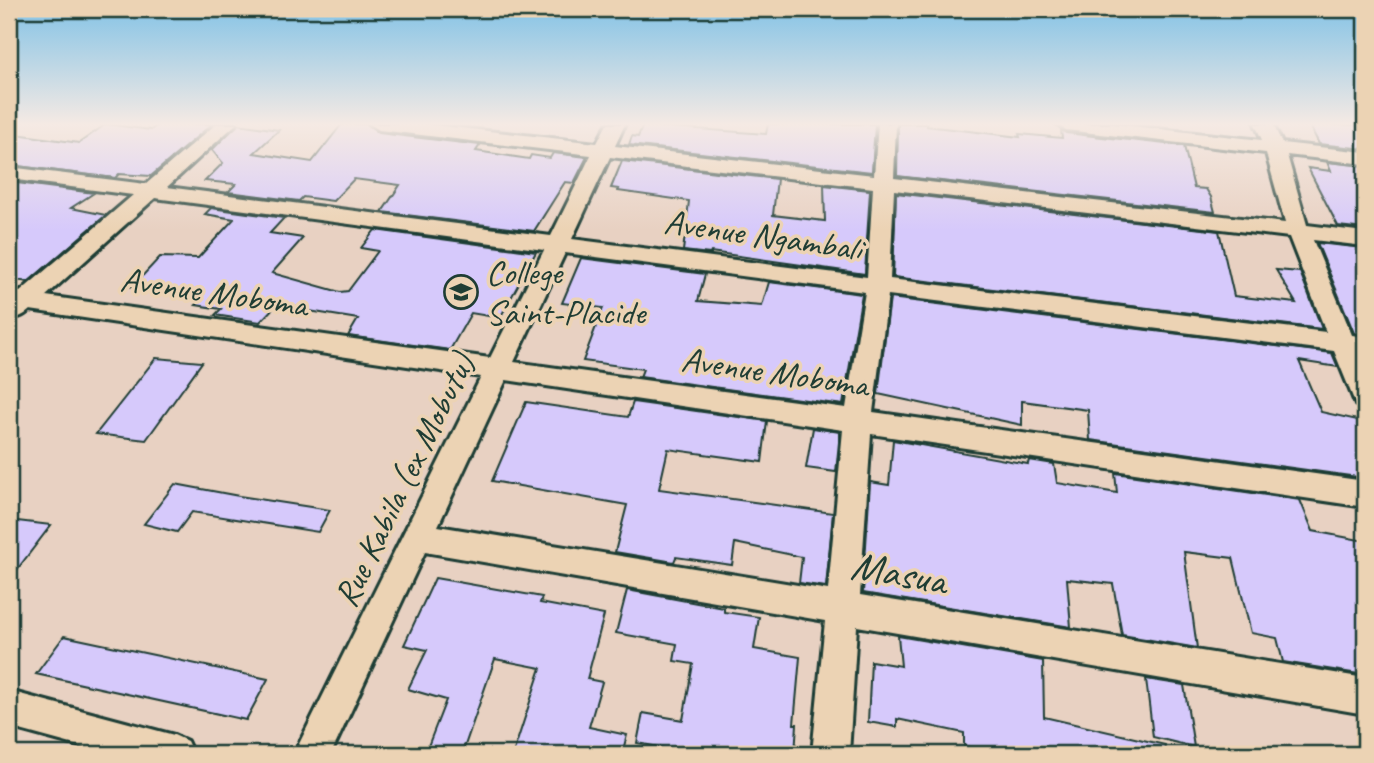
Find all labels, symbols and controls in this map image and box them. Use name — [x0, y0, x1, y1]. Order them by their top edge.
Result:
street label: Avenue Ngambali — [661, 199, 869, 272]
place label: College Saint-Placide — [486, 250, 648, 335]
street label: Avenue Moboma — [118, 257, 313, 328]
school or university icon: College Saint-Placide — [442, 273, 480, 311]
street label: Avenue Moboma — [679, 337, 874, 408]
street label: Rue Kabila (ex Mobutu) — [323, 344, 486, 614]
street label: Masua — [847, 539, 954, 608]

